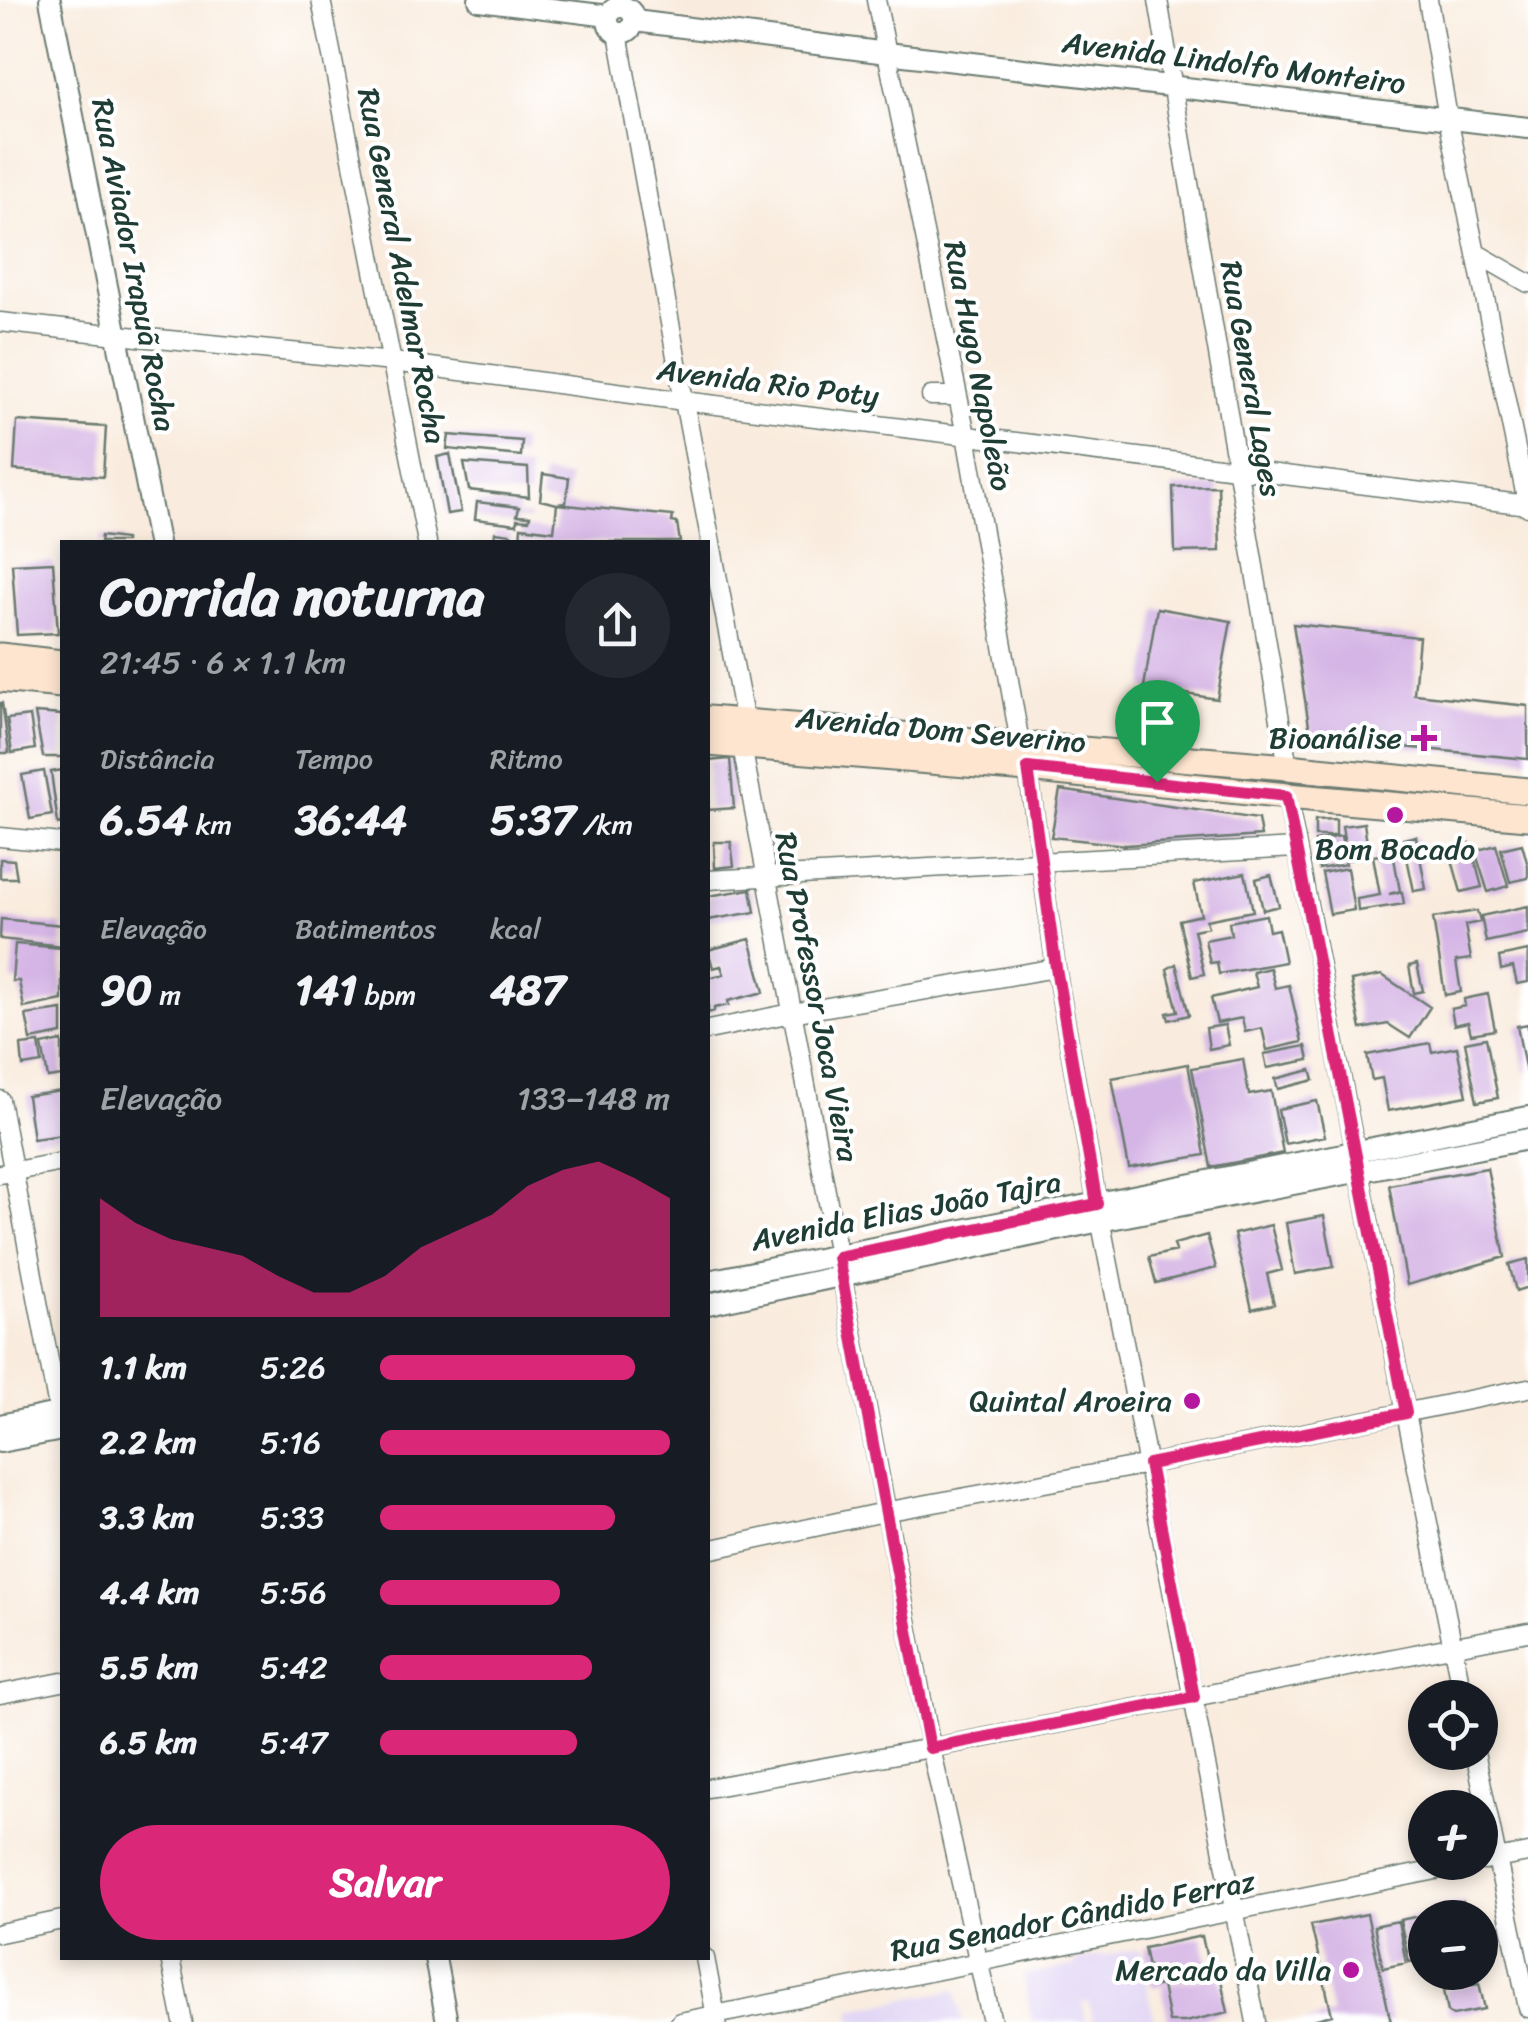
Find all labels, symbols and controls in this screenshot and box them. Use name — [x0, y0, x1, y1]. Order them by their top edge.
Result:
street label: Avenida Lindolfo Monteiro — [1058, 15, 1409, 111]
street label: Rua General Adelmar Rocha — [341, 83, 463, 449]
street label: Rua Aviador Irapuã Rocha — [75, 94, 193, 436]
street label: Rua Hugo Napoleão — [927, 236, 1029, 496]
street label: Rua General Lages — [1204, 257, 1298, 502]
street label: Avenida Rio Poty — [653, 343, 882, 423]
text: Corrida noturna — [100, 548, 484, 645]
button: share — [565, 573, 670, 678]
text: 21:45 · 6 × 1.1 km — [100, 634, 346, 691]
pin — [1115, 680, 1200, 783]
street label: Avenida Dom Severino — [793, 690, 1088, 770]
icon: arrive — [1130, 695, 1185, 750]
place label: Bioanálise — [1269, 711, 1402, 765]
marker: Bioanálise — [1411, 725, 1437, 751]
text: Distância — [100, 734, 215, 783]
text: Tempo — [295, 734, 373, 783]
text: Ritmo — [490, 734, 563, 783]
text: 6.54 — [100, 783, 188, 857]
text: 36:44 — [295, 783, 407, 857]
text: 5:37 — [490, 783, 575, 857]
text: km — [188, 800, 232, 849]
text: /km — [575, 800, 633, 849]
marker: Bom Bocado — [1384, 804, 1406, 826]
place label: Bom Bocado — [1315, 822, 1475, 876]
street label: Rua Professor Joca Vieira — [759, 828, 876, 1167]
text: Elevação — [100, 904, 207, 953]
text: Batimentos — [295, 904, 436, 953]
text: kcal — [490, 904, 541, 953]
text: 90 — [100, 953, 152, 1027]
text: 141 — [295, 953, 357, 1027]
text: 487 — [490, 953, 566, 1027]
text: m — [152, 970, 181, 1019]
text: bpm — [357, 970, 416, 1019]
text: Elevação — [100, 1070, 222, 1127]
text: 133–148 m — [517, 1070, 670, 1127]
street label: Avenida Elias João Tajra — [745, 1154, 1066, 1268]
text: 1.1 km — [100, 1339, 187, 1396]
text: 5:26 — [260, 1339, 326, 1396]
place label: Quintal Aroeira — [969, 1374, 1172, 1428]
marker: Quintal Aroeira — [1181, 1390, 1203, 1412]
text: 2.2 km — [100, 1414, 196, 1471]
text: 5:16 — [260, 1414, 321, 1471]
text: 3.3 km — [100, 1489, 195, 1546]
text: 5:33 — [260, 1489, 324, 1546]
text: 4.4 km — [100, 1564, 200, 1621]
text: 5:56 — [260, 1564, 327, 1621]
text: 5.5 km — [100, 1639, 199, 1696]
text: 5:42 — [260, 1639, 328, 1696]
map controls — [1408, 1680, 1498, 1990]
button: locate — [1408, 1680, 1498, 1770]
text: 6.5 km — [100, 1714, 197, 1771]
text: 5:47 — [260, 1714, 328, 1771]
button: + — [1408, 1790, 1498, 1880]
button: Salvar — [100, 1825, 670, 1940]
street label: Rua Senador Cândido Ferraz — [886, 1854, 1261, 1978]
button: − — [1408, 1900, 1498, 1990]
place label: Mercado da Villa — [1115, 1943, 1331, 1997]
marker: Mercado da Villa — [1340, 1959, 1362, 1981]

